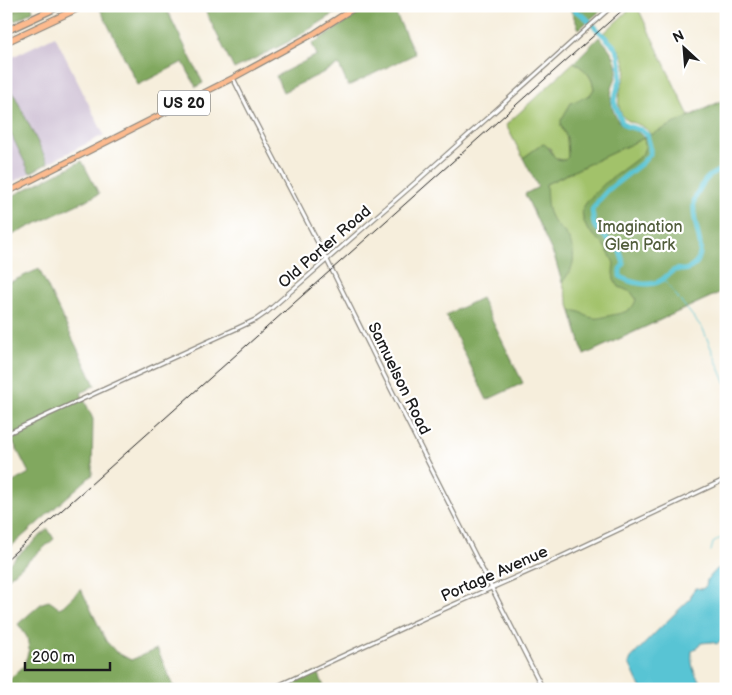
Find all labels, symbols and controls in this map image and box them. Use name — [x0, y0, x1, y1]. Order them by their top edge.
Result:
north arrow — [660, 22, 710, 72]
text: N — [670, 27, 687, 47]
road number: US 20 — [158, 90, 210, 116]
street label: Old Porter Road — [275, 202, 375, 292]
park label: Imagination Glen Park — [597, 218, 683, 255]
street label: Samuelson Road — [363, 319, 434, 438]
street label: Portage Avenue — [438, 542, 551, 606]
scale bar — [25, 640, 110, 672]
text: 200 m — [32, 648, 75, 667]

